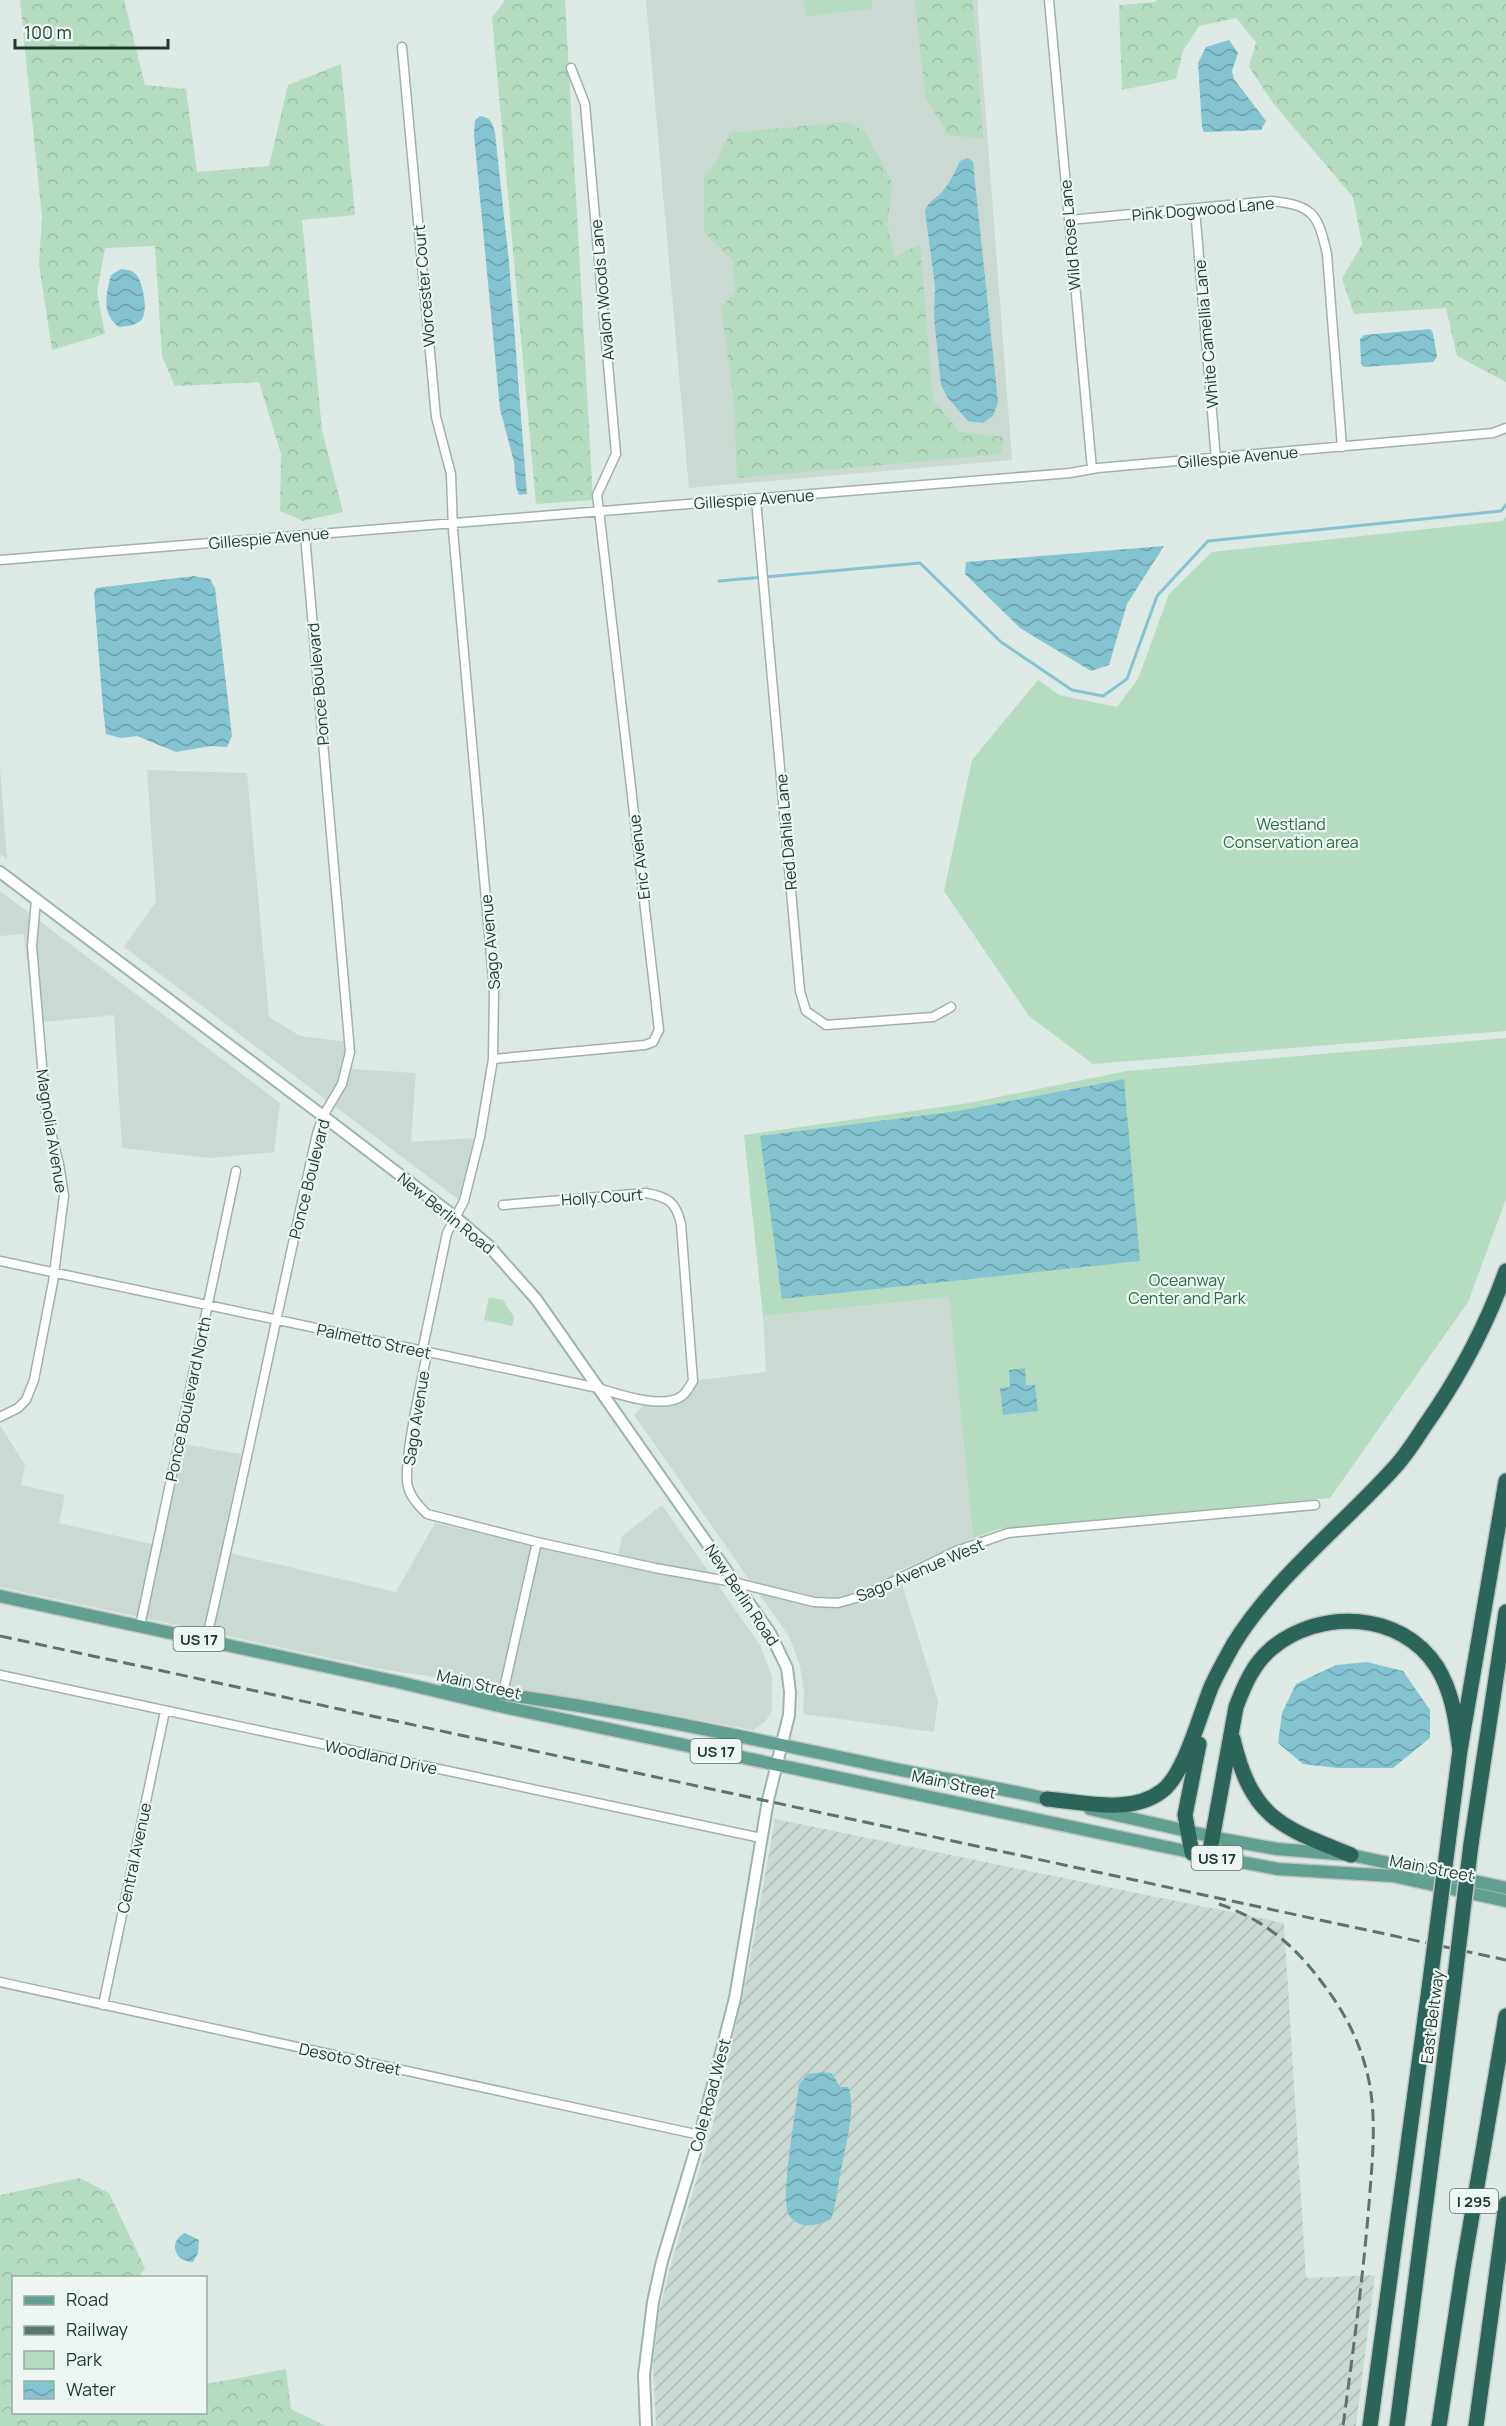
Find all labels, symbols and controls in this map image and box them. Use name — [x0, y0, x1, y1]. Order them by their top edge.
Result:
scale bar — [15, 12, 168, 50]
text: 100 m — [24, 20, 72, 44]
street label: Wild Rose Lane — [1054, 179, 1086, 291]
street label: Pink Dogwood Lane — [1131, 192, 1275, 226]
street label: Avalon Woods Lane — [585, 218, 619, 362]
street label: Worcester Court — [408, 224, 440, 348]
street label: White Camellia Lane — [1189, 259, 1223, 409]
street label: Gillespie Avenue — [1177, 441, 1299, 473]
street label: Gillespie Avenue — [693, 484, 815, 514]
street label: Gillespie Avenue — [208, 522, 330, 554]
street label: Ponce Boulevard — [302, 622, 334, 746]
street label: Red Dahlia Lane — [770, 773, 802, 891]
street label: Eric Avenue — [623, 813, 655, 901]
park label: Westland Conservation area — [1223, 813, 1359, 853]
street label: Sago Avenue — [475, 893, 505, 991]
street label: Magnolia Avenue — [31, 1068, 73, 1194]
street label: Ponce Boulevard — [283, 1117, 335, 1241]
street label: New Berlin Road — [393, 1167, 499, 1259]
street label: Holly Court — [560, 1183, 644, 1211]
park label: Oceanway Center and Park — [1128, 1269, 1247, 1309]
street label: Ponce Boulevard North — [160, 1314, 216, 1484]
street label: Palmetto Street — [315, 1318, 433, 1364]
street label: Sago Avenue — [398, 1369, 434, 1467]
street label: Sago Avenue West — [853, 1533, 987, 1607]
street label: New Berlin Road — [700, 1540, 784, 1650]
road number: US 17 — [174, 1627, 224, 1651]
street label: Main Street — [435, 1664, 523, 1704]
street label: Woodland Drive — [323, 1734, 439, 1780]
road number: US 17 — [690, 1739, 742, 1763]
street label: Main Street — [910, 1764, 998, 1804]
street label: Central Avenue — [112, 1801, 156, 1915]
road number: US 17 — [1192, 1846, 1242, 1870]
street label: Main Street — [1388, 1849, 1476, 1887]
street label: East Beltway — [1415, 1968, 1449, 2065]
street label: Cole Road West — [684, 2036, 736, 2154]
street label: Desoto Street — [297, 2037, 403, 2081]
road number: I 295 — [1450, 2189, 1498, 2213]
legend — [12, 2276, 207, 2414]
text: Road — [66, 2287, 109, 2311]
text: Railway — [66, 2317, 128, 2341]
text: Park — [66, 2347, 103, 2371]
text: Water — [66, 2377, 116, 2401]

